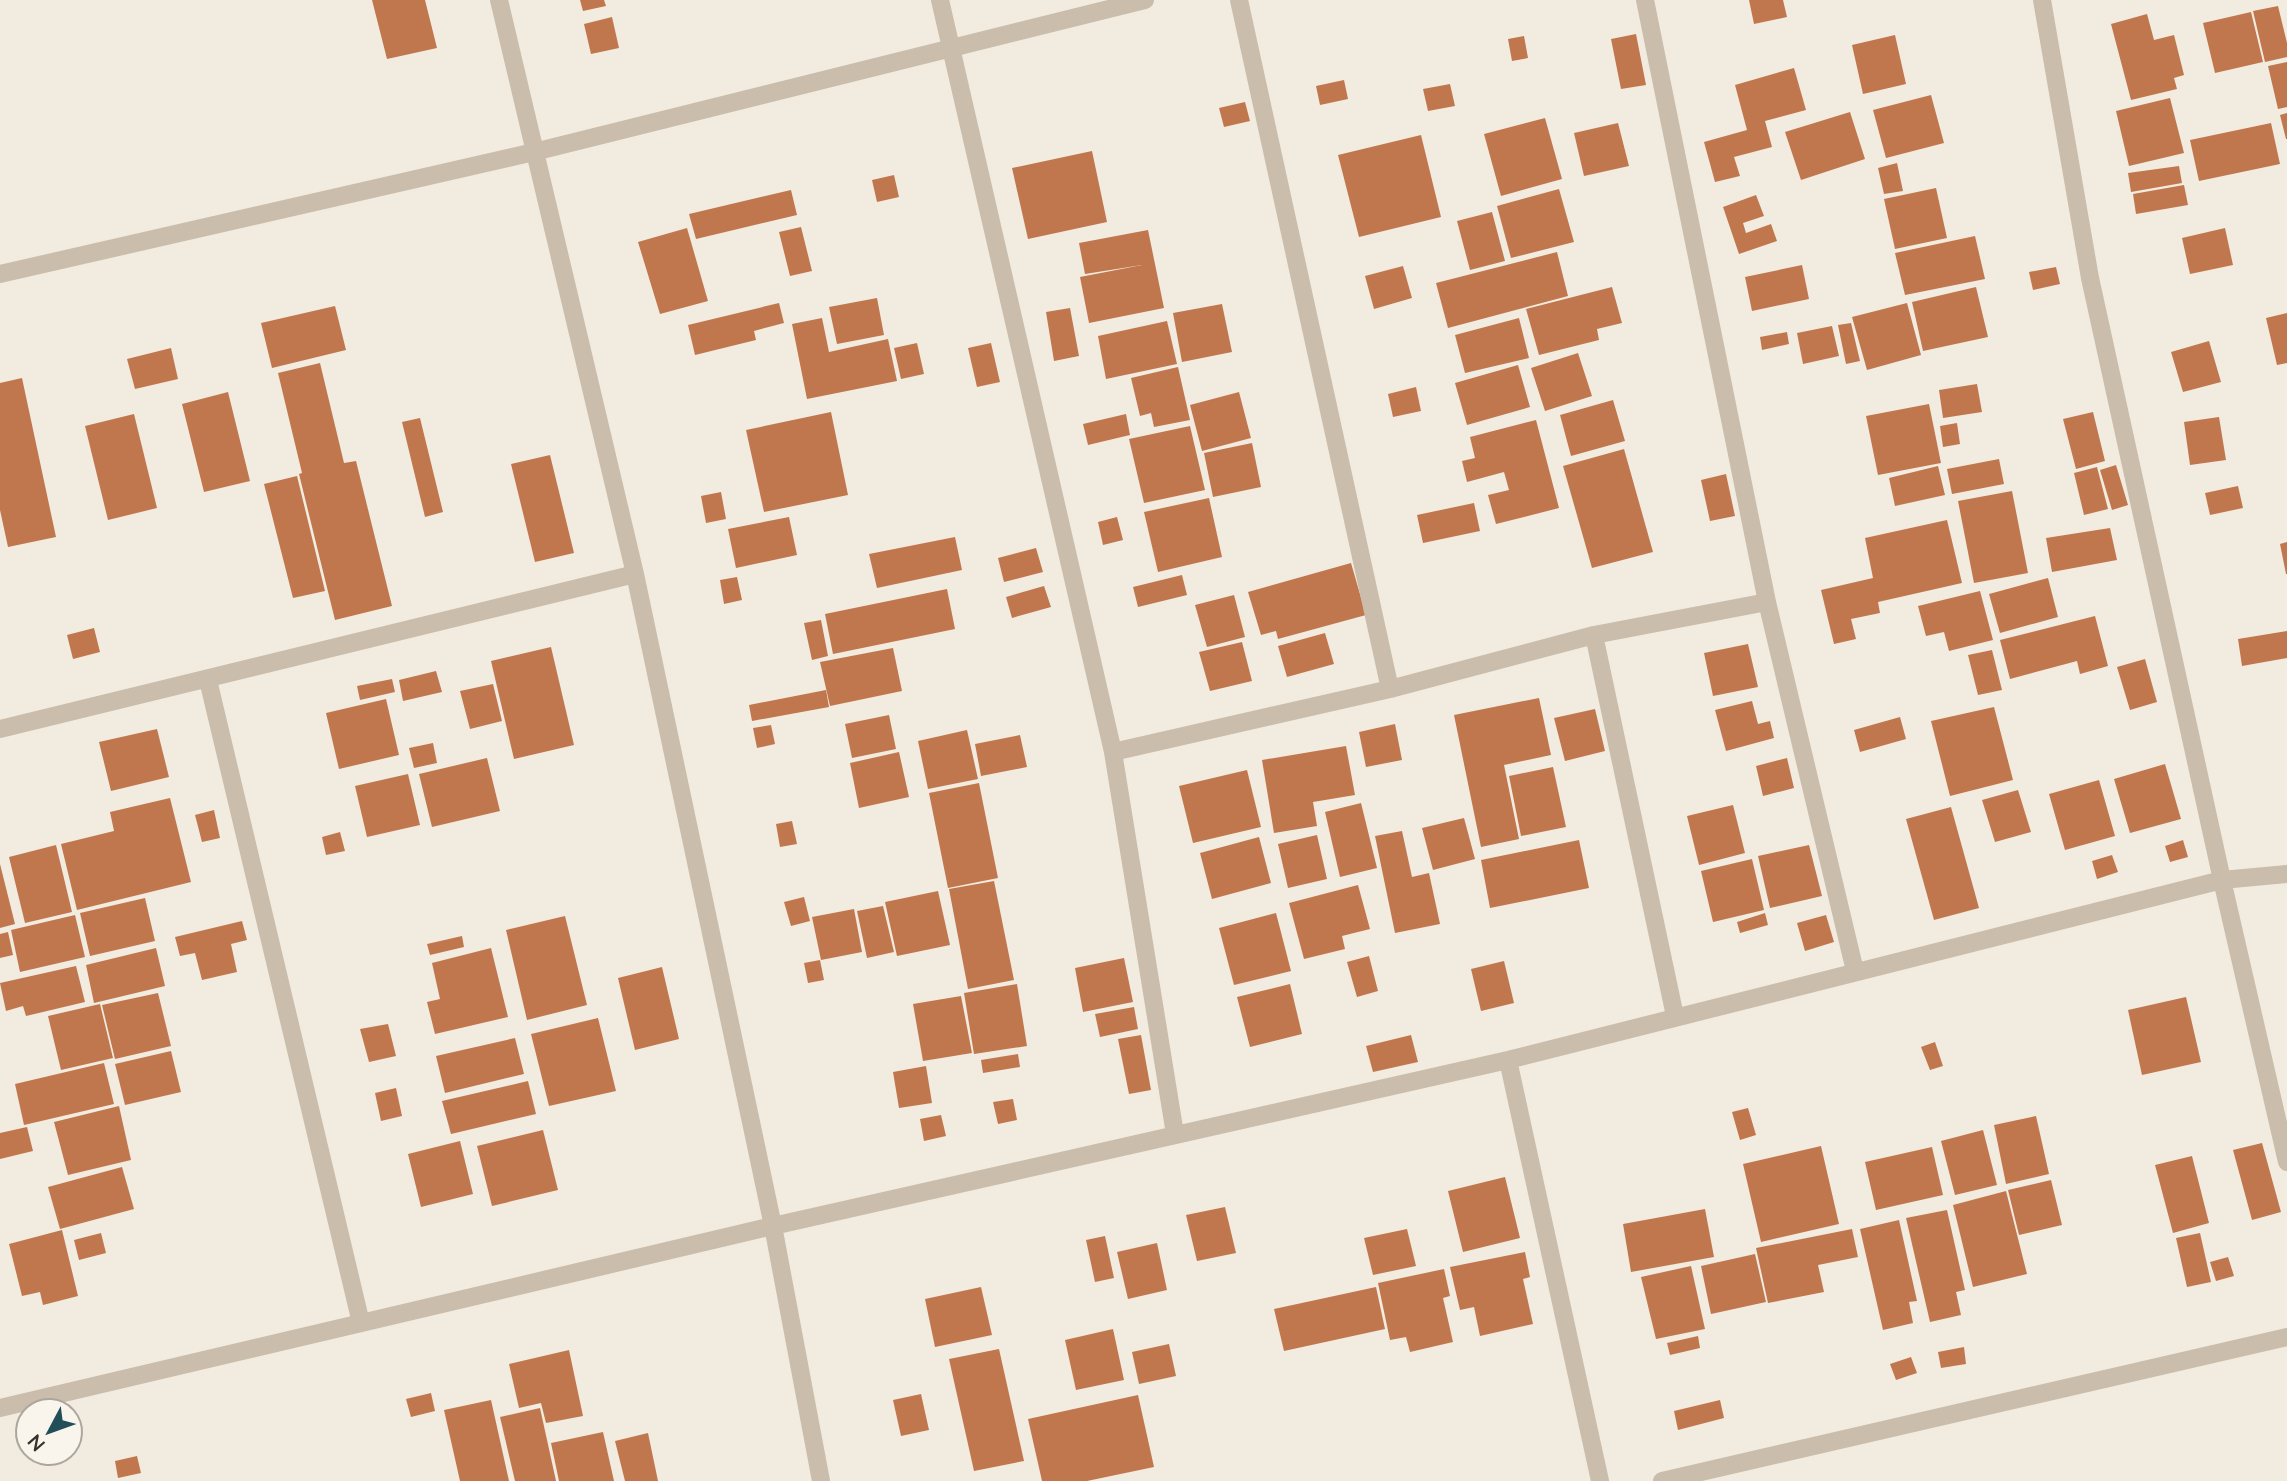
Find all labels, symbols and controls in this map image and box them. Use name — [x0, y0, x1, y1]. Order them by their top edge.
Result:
north arrow — [14, 1397, 84, 1467]
text: N — [22, 1430, 49, 1457]

